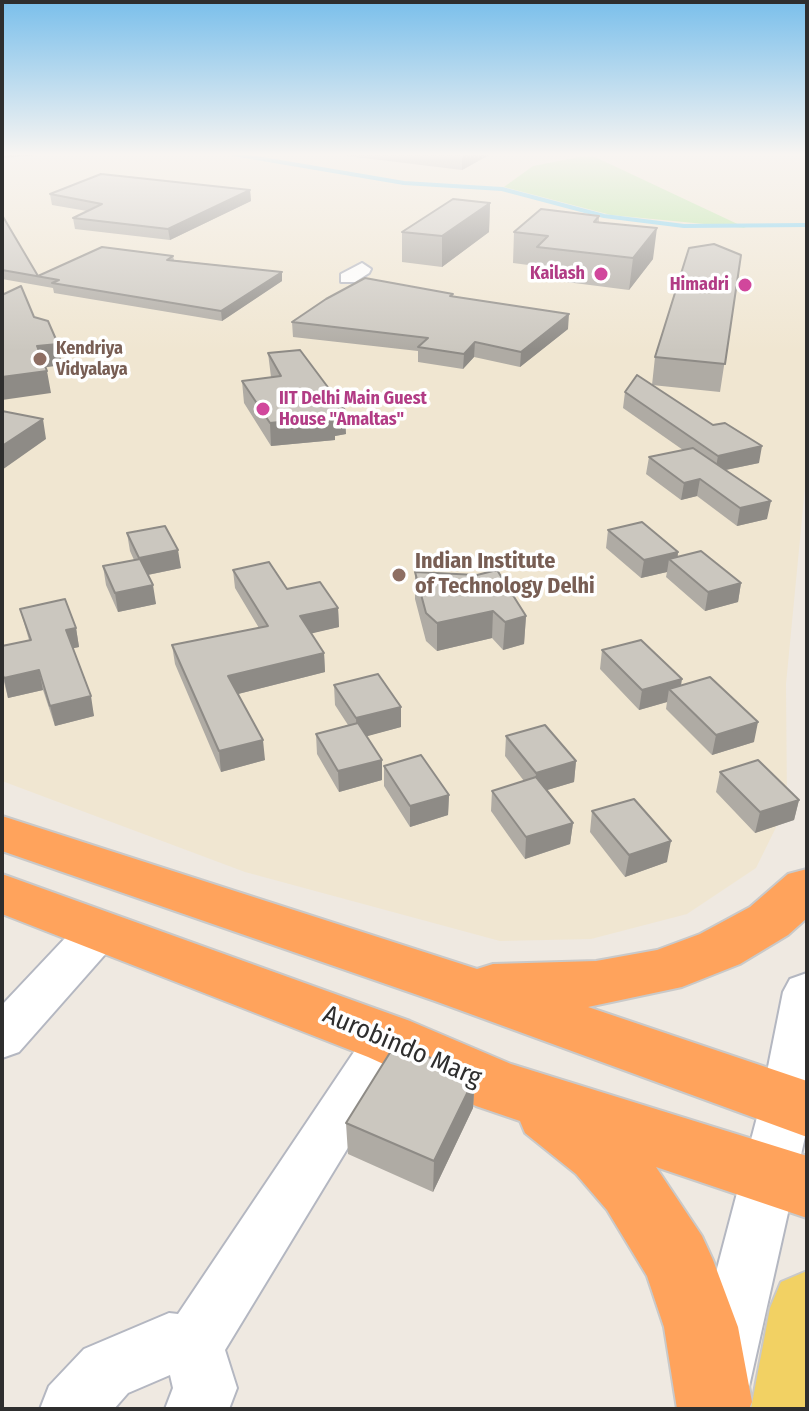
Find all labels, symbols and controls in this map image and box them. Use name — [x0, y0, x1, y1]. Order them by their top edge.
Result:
place label: Kailash — [530, 263, 585, 285]
marker: Kailash — [592, 265, 610, 283]
place label: Himadri — [670, 274, 729, 296]
marker: Himadri — [736, 276, 754, 294]
place label: Kendriya Vidyalaya — [56, 338, 128, 380]
marker: Kendriya Vidyalaya — [31, 350, 49, 368]
place label: IIT Delhi Main Guest House "Amaltas" — [279, 388, 427, 430]
marker: IIT Delhi Main Guest House "Amaltas" — [254, 400, 272, 418]
place label: Indian Institute of Technology Delhi — [415, 549, 595, 600]
marker: Indian Institute of Technology Delhi — [390, 566, 408, 584]
street label: Aurobindo Marg — [318, 1000, 486, 1094]

